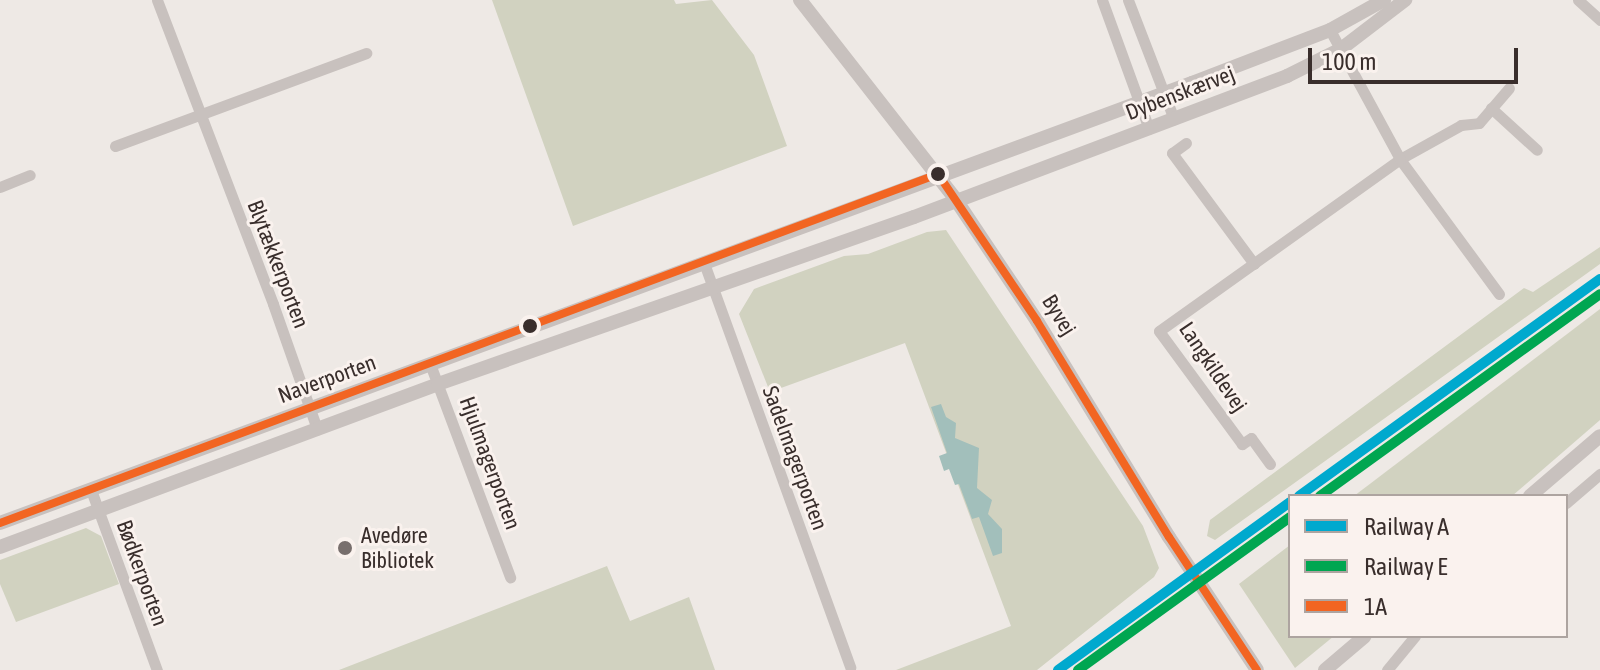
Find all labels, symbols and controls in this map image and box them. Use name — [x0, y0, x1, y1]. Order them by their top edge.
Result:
scale bar — [1312, 32, 1522, 82]
text: 100 m — [1322, 48, 1376, 75]
street label: Dybenskærvej — [1122, 60, 1238, 126]
unlabelled marker — [930, 166, 946, 182]
street label: Blytækkerporten — [241, 196, 315, 332]
street label: Byvej — [1036, 290, 1082, 340]
street label: Langkildevej — [1173, 317, 1253, 417]
unlabelled marker — [522, 318, 538, 334]
street label: Naverporten — [274, 349, 380, 409]
street label: Sadelmagerporten — [757, 382, 833, 534]
street label: Hjulmagerporten — [454, 393, 526, 533]
legend — [1288, 494, 1568, 638]
text: Railway A — [1364, 513, 1449, 540]
street label: Bødkerporten — [111, 516, 173, 630]
place label: Avedøre Bibliotek — [361, 522, 434, 574]
marker: Avedøre Bibliotek — [336, 539, 354, 557]
text: Railway E — [1364, 553, 1447, 580]
text: 1A — [1364, 593, 1387, 620]

